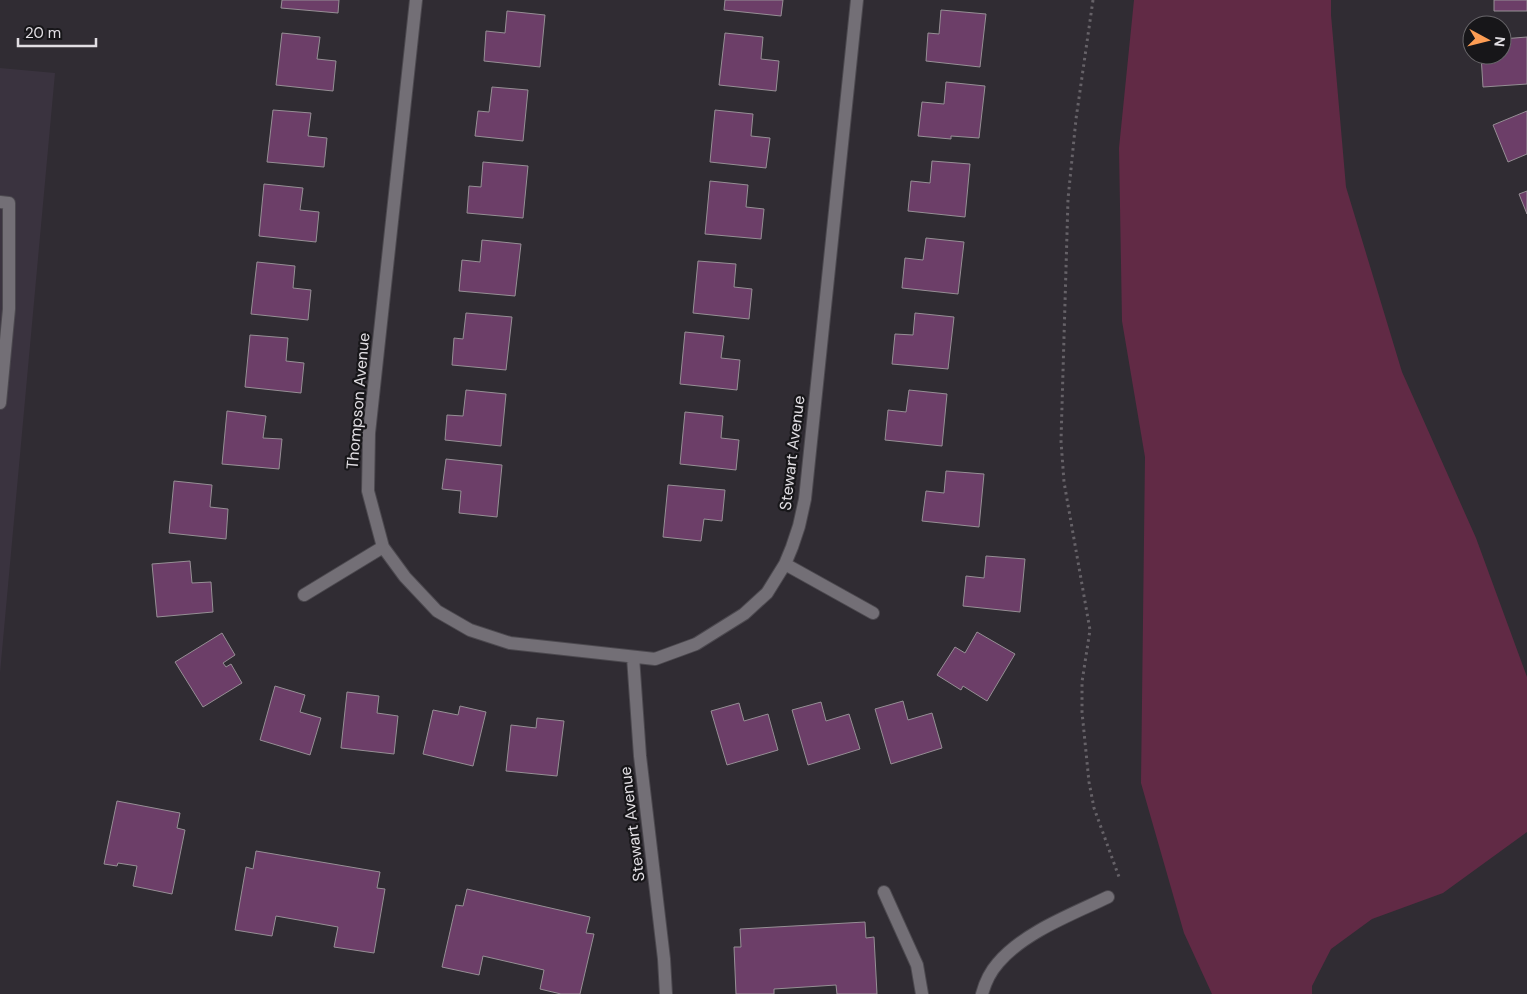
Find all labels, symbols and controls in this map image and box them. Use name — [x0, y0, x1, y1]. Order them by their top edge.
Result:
scale bar — [18, 15, 95, 47]
north arrow — [1462, 15, 1512, 65]
text: 20 m — [25, 23, 61, 43]
text: N — [1490, 35, 1509, 48]
street label: Thompson Avenue — [342, 332, 374, 470]
street label: Stewart Avenue — [775, 394, 809, 512]
street label: Stewart Avenue — [615, 765, 649, 883]

